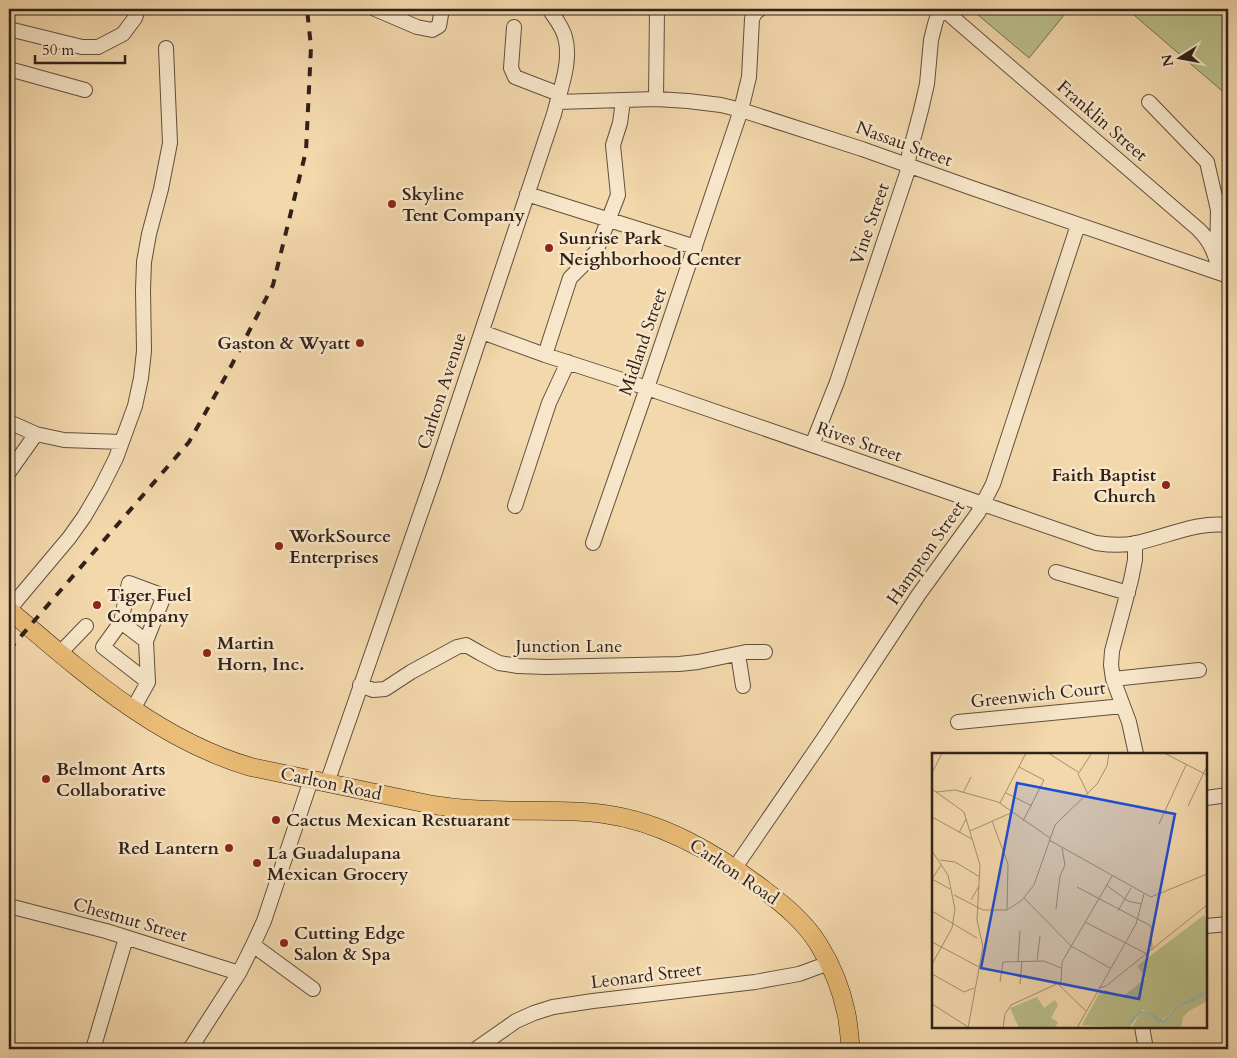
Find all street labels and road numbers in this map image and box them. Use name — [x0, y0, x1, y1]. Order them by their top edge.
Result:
street label: Franklin Street — [1051, 75, 1153, 168]
street label: Nassau Street — [852, 115, 956, 173]
street label: Vine Street — [844, 180, 896, 268]
street label: Midland Street — [613, 285, 673, 399]
street label: Carlton Avenue — [411, 329, 473, 453]
street label: Rives Street — [813, 416, 905, 468]
street label: Hampton Street — [881, 496, 971, 610]
street label: Junction Lane — [512, 634, 623, 659]
street label: Greenwich Court — [969, 675, 1107, 715]
street label: Carlton Road — [278, 761, 384, 807]
street label: Carlton Road — [684, 833, 784, 911]
street label: Chestnut Street — [70, 892, 190, 948]
street label: Leonard Street — [589, 957, 703, 995]

